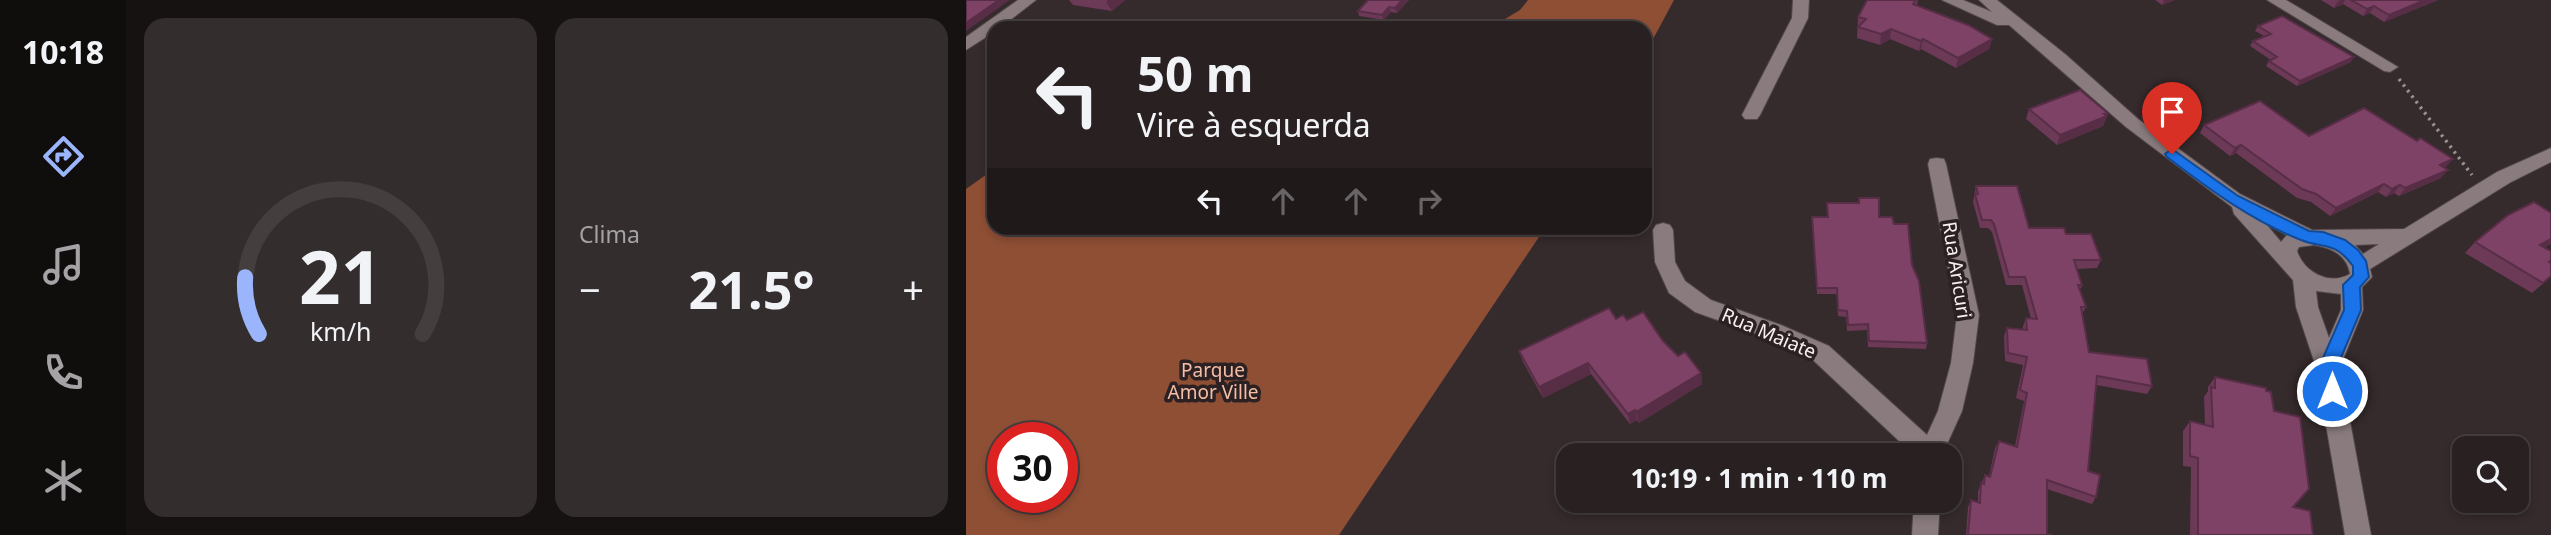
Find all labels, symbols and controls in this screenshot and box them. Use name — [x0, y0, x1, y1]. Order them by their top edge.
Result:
text: 10:18 — [22, 30, 104, 73]
text: 50 m — [1137, 40, 1254, 106]
icon: left — [1022, 49, 1113, 140]
pin — [2142, 82, 2202, 154]
icon: arrive — [2153, 93, 2191, 131]
text: Vire à esquerda — [1137, 103, 1371, 146]
icon: directions — [39, 132, 88, 181]
icon: left — [1191, 182, 1229, 220]
icon: ahead — [1264, 182, 1302, 220]
icon: ahead — [1337, 182, 1375, 220]
icon: right — [1410, 182, 1448, 220]
text: Clima — [579, 218, 640, 250]
street label: Rua Aricuri — [1937, 220, 1977, 320]
text: 21 — [299, 226, 382, 325]
icon: music — [39, 240, 88, 289]
text: 21.5° — [689, 253, 814, 324]
text: − — [579, 263, 601, 315]
text: + — [902, 263, 924, 315]
street label: Rua Maiate — [1718, 301, 1820, 365]
text: km/h — [310, 313, 371, 347]
icon: phone — [39, 348, 88, 397]
position arrow — [2295, 354, 2369, 428]
park label: Parque Amor Ville — [1167, 357, 1259, 405]
speed limit sign: 30 — [987, 422, 1078, 513]
map controls — [2452, 436, 2529, 513]
button: search — [2452, 436, 2529, 513]
icon: climate — [39, 456, 88, 505]
text: 10:19 · 1 min · 110 m — [1631, 460, 1887, 496]

